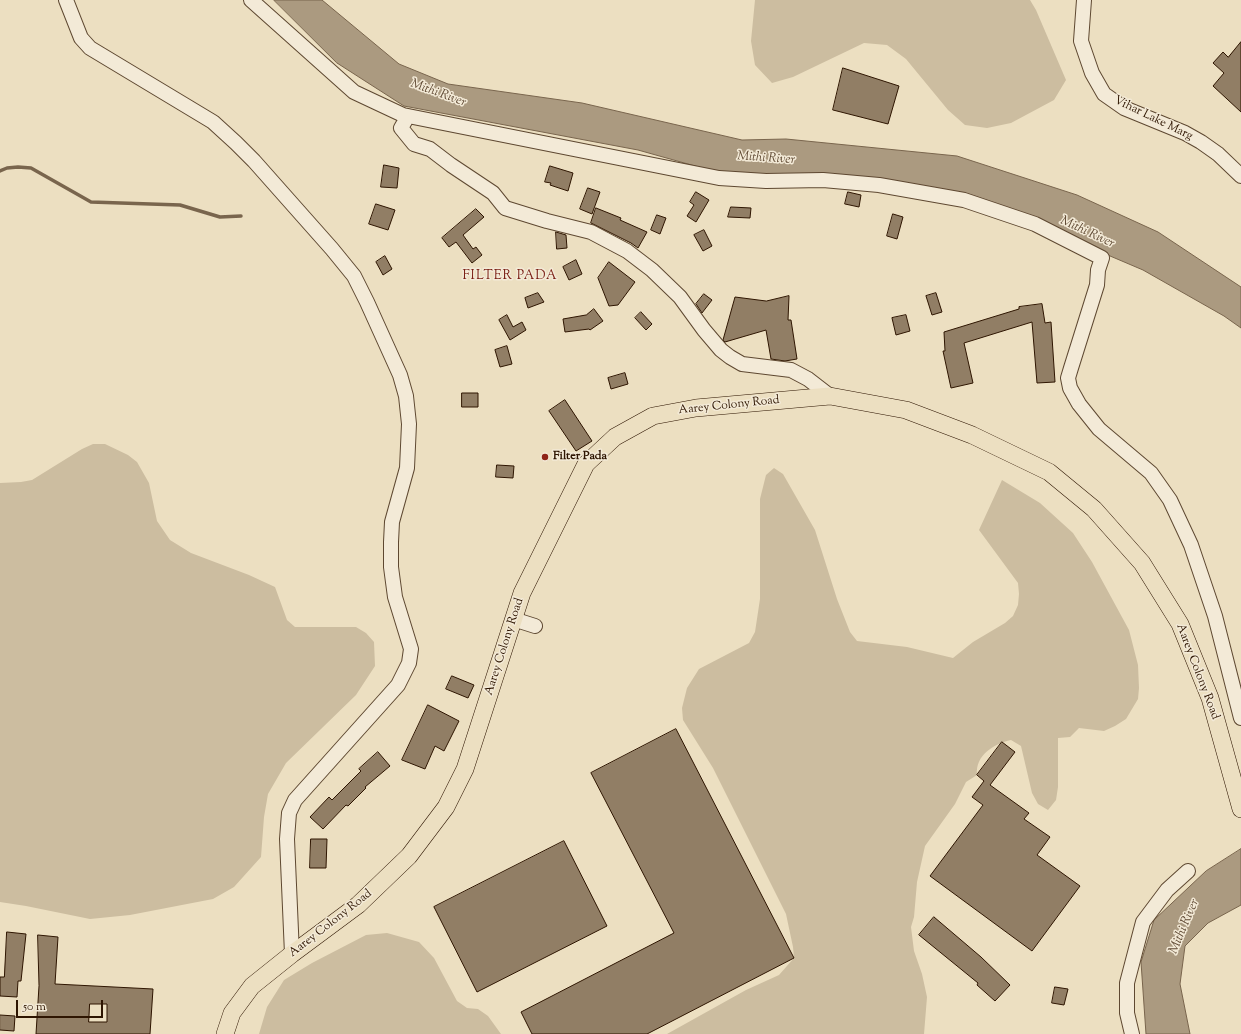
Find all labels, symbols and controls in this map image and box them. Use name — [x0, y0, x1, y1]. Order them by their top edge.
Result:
water label: Mithi River — [408, 77, 468, 111]
street label: Vihar Lake Marg — [1111, 94, 1195, 144]
water label: Mithi River — [736, 149, 796, 169]
water label: Mithi River — [1057, 214, 1117, 252]
district label: FILTER PADA — [462, 269, 558, 285]
street label: Aarey Colony Road — [678, 394, 780, 418]
place label: Filter Pada — [553, 450, 607, 464]
marker: Filter Pada — [540, 452, 550, 462]
street label: Aarey Colony Road — [482, 597, 528, 697]
street label: Aarey Colony Road — [1172, 622, 1222, 722]
street label: Aarey Colony Road — [287, 887, 375, 961]
water label: Mithi River — [1166, 897, 1204, 957]
scale bar — [18, 992, 105, 1018]
text: 50 m — [23, 998, 46, 1016]

